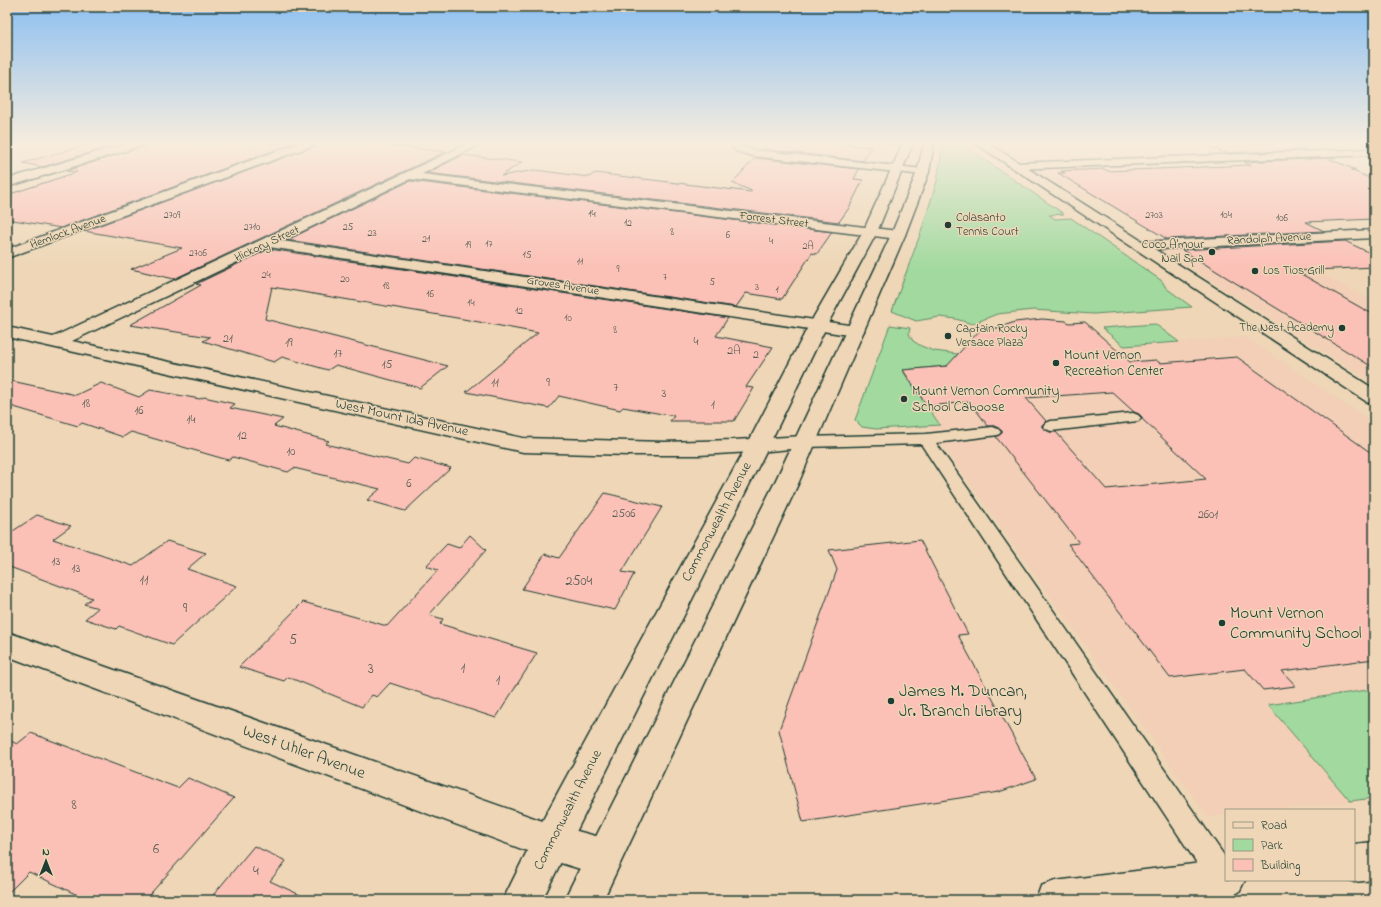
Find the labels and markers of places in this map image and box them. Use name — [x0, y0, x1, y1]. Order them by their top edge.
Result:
place label: Colasanto Tennis Court — [956, 209, 1019, 241]
marker: Colasanto Tennis Court — [943, 220, 953, 230]
place label: Coco A'mour Nail Spa — [1142, 236, 1204, 268]
marker: Coco A'mour Nail Spa — [1207, 247, 1217, 257]
place label: Los Tios Grill — [1263, 262, 1325, 280]
marker: Los Tios Grill — [1250, 266, 1260, 276]
place label: The Nest Academy — [1239, 319, 1334, 338]
place label: Captain Rocky Versace Plaza — [955, 320, 1028, 352]
marker: The Nest Academy — [1337, 323, 1347, 333]
marker: Captain Rocky Versace Plaza — [943, 331, 953, 341]
place label: Mount Vernon Recreation Center — [1064, 345, 1164, 382]
marker: Mount Vernon Recreation Center — [1051, 358, 1061, 368]
place label: Mount Vernon Community School Caboose — [912, 381, 1059, 418]
marker: Mount Vernon Community School Caboose — [899, 394, 909, 404]
place label: Mount Vernon Community School — [1230, 601, 1362, 647]
marker: Mount Vernon Community School — [1217, 618, 1227, 628]
place label: James M. Duncan, Jr. Branch Library — [899, 679, 1027, 725]
marker: James M. Duncan, Jr. Branch Library — [886, 696, 896, 706]

